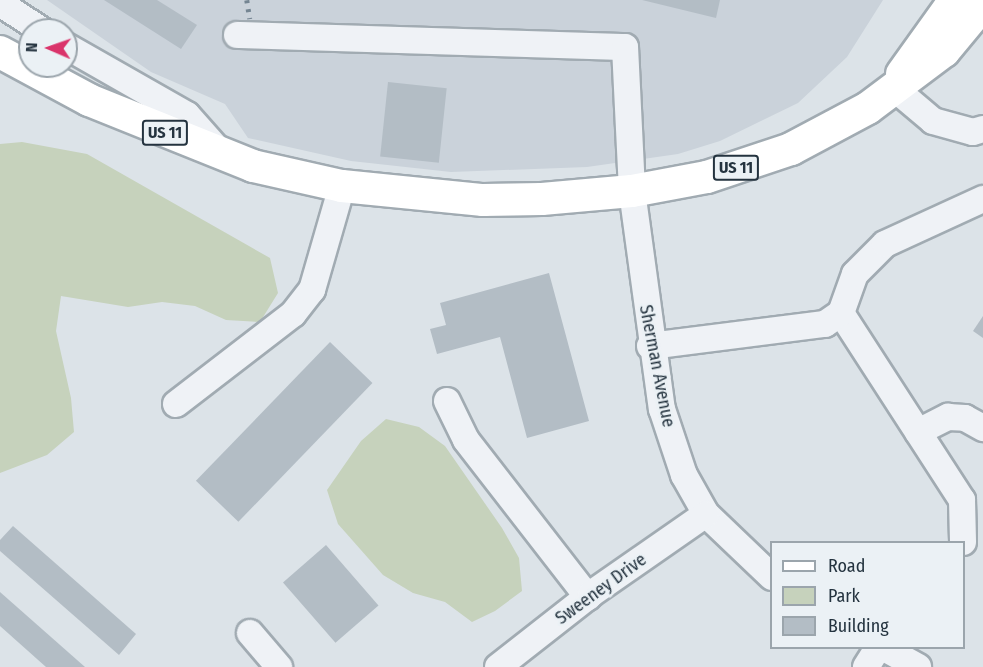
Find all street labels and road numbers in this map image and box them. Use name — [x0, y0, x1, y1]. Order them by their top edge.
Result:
road number: US 11 — [141, 120, 189, 146]
road number: US 11 — [712, 155, 760, 181]
street label: Sherman Avenue — [635, 303, 679, 429]
street label: Sweeney Drive — [551, 549, 651, 629]

